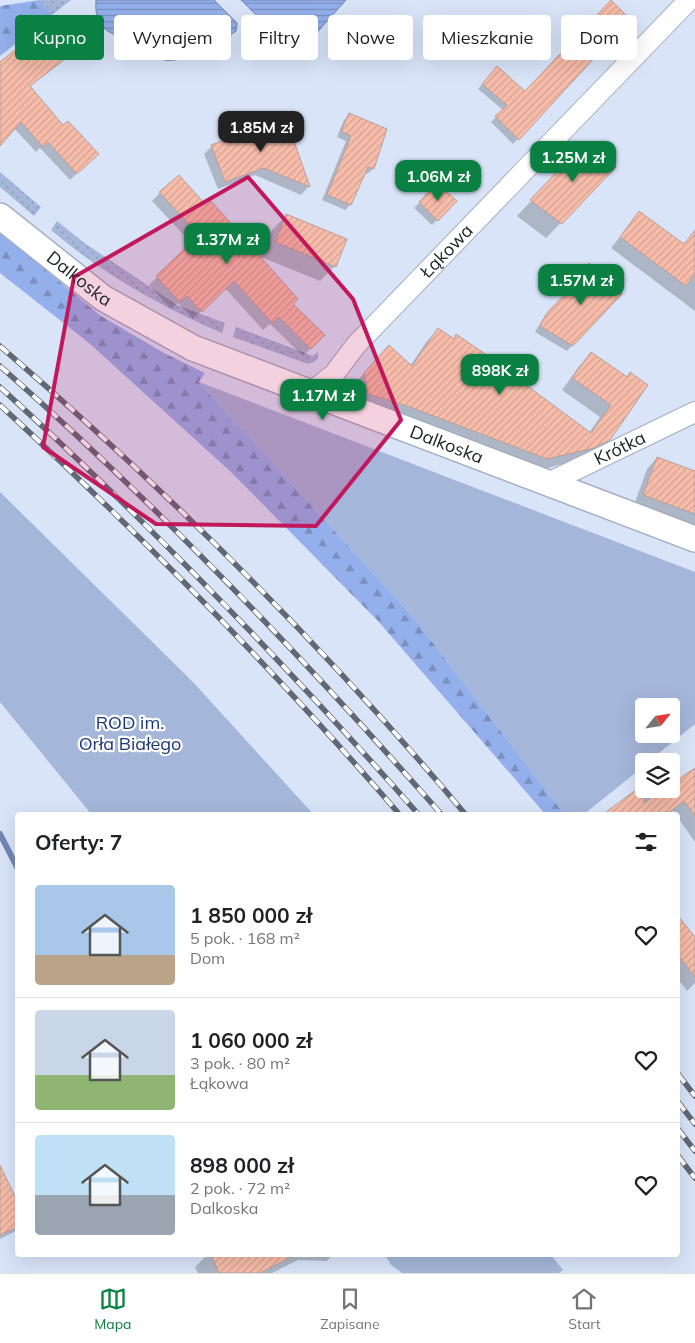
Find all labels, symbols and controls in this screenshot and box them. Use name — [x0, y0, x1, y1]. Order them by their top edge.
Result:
chip: Kupno — [15, 15, 104, 60]
chip: Wynajem — [114, 15, 231, 60]
chip: Filtry — [241, 15, 318, 60]
chip: Nowe — [328, 15, 413, 60]
chip: Mieszkanie — [423, 15, 551, 60]
chip: Dom — [561, 15, 637, 60]
pin: 1.85M zł — [209, 110, 313, 153]
text: 1.85M zł — [229, 117, 293, 137]
pin: 1.25M zł — [521, 140, 625, 183]
text: 1.25M zł — [541, 147, 605, 167]
pin: 1.06M zł — [386, 160, 490, 202]
text: 1.06M zł — [406, 166, 470, 186]
street label: Łąkowa — [414, 219, 478, 283]
pin: 1.37M zł — [175, 222, 279, 265]
text: 1.37M zł — [195, 229, 259, 249]
street label: Dalkoska — [42, 246, 116, 311]
pin: 1.57M zł — [529, 264, 633, 306]
text: 1.57M zł — [549, 270, 613, 290]
pin: 898K zł — [454, 354, 546, 396]
text: 898K zł — [472, 360, 528, 380]
pin: 1.17M zł — [271, 378, 375, 421]
text: 1.17M zł — [291, 385, 355, 405]
street label: Dalkoska — [407, 420, 487, 468]
street label: Krótka — [590, 426, 649, 470]
north arrow — [635, 698, 680, 742]
map controls — [635, 698, 680, 798]
park label: ROD im. Orła Białego — [79, 711, 181, 755]
button: layers — [635, 753, 680, 798]
icon: filters — [632, 828, 660, 856]
text: Oferty: 7 — [35, 829, 122, 855]
text: 1 850 000 zł — [190, 902, 312, 928]
icon: home — [75, 905, 135, 965]
icon: heart — [632, 921, 660, 949]
text: 5 pok. · 168 m² — [190, 928, 300, 948]
text: Dom — [190, 948, 225, 968]
text: 1 060 000 zł — [190, 1027, 312, 1053]
icon: home — [75, 1030, 135, 1090]
icon: heart — [632, 1046, 660, 1074]
text: 3 pok. · 80 m² — [190, 1053, 290, 1073]
text: Łąkowa — [190, 1073, 249, 1093]
text: 898 000 zł — [190, 1152, 294, 1178]
icon: home — [75, 1155, 135, 1215]
icon: heart — [632, 1171, 660, 1199]
text: 2 pok. · 72 m² — [190, 1178, 290, 1198]
text: Dalkoska — [190, 1198, 258, 1218]
tab: Mapa — [94, 1285, 132, 1333]
tab: Zapisane — [320, 1285, 380, 1333]
tab: Start — [568, 1285, 601, 1333]

